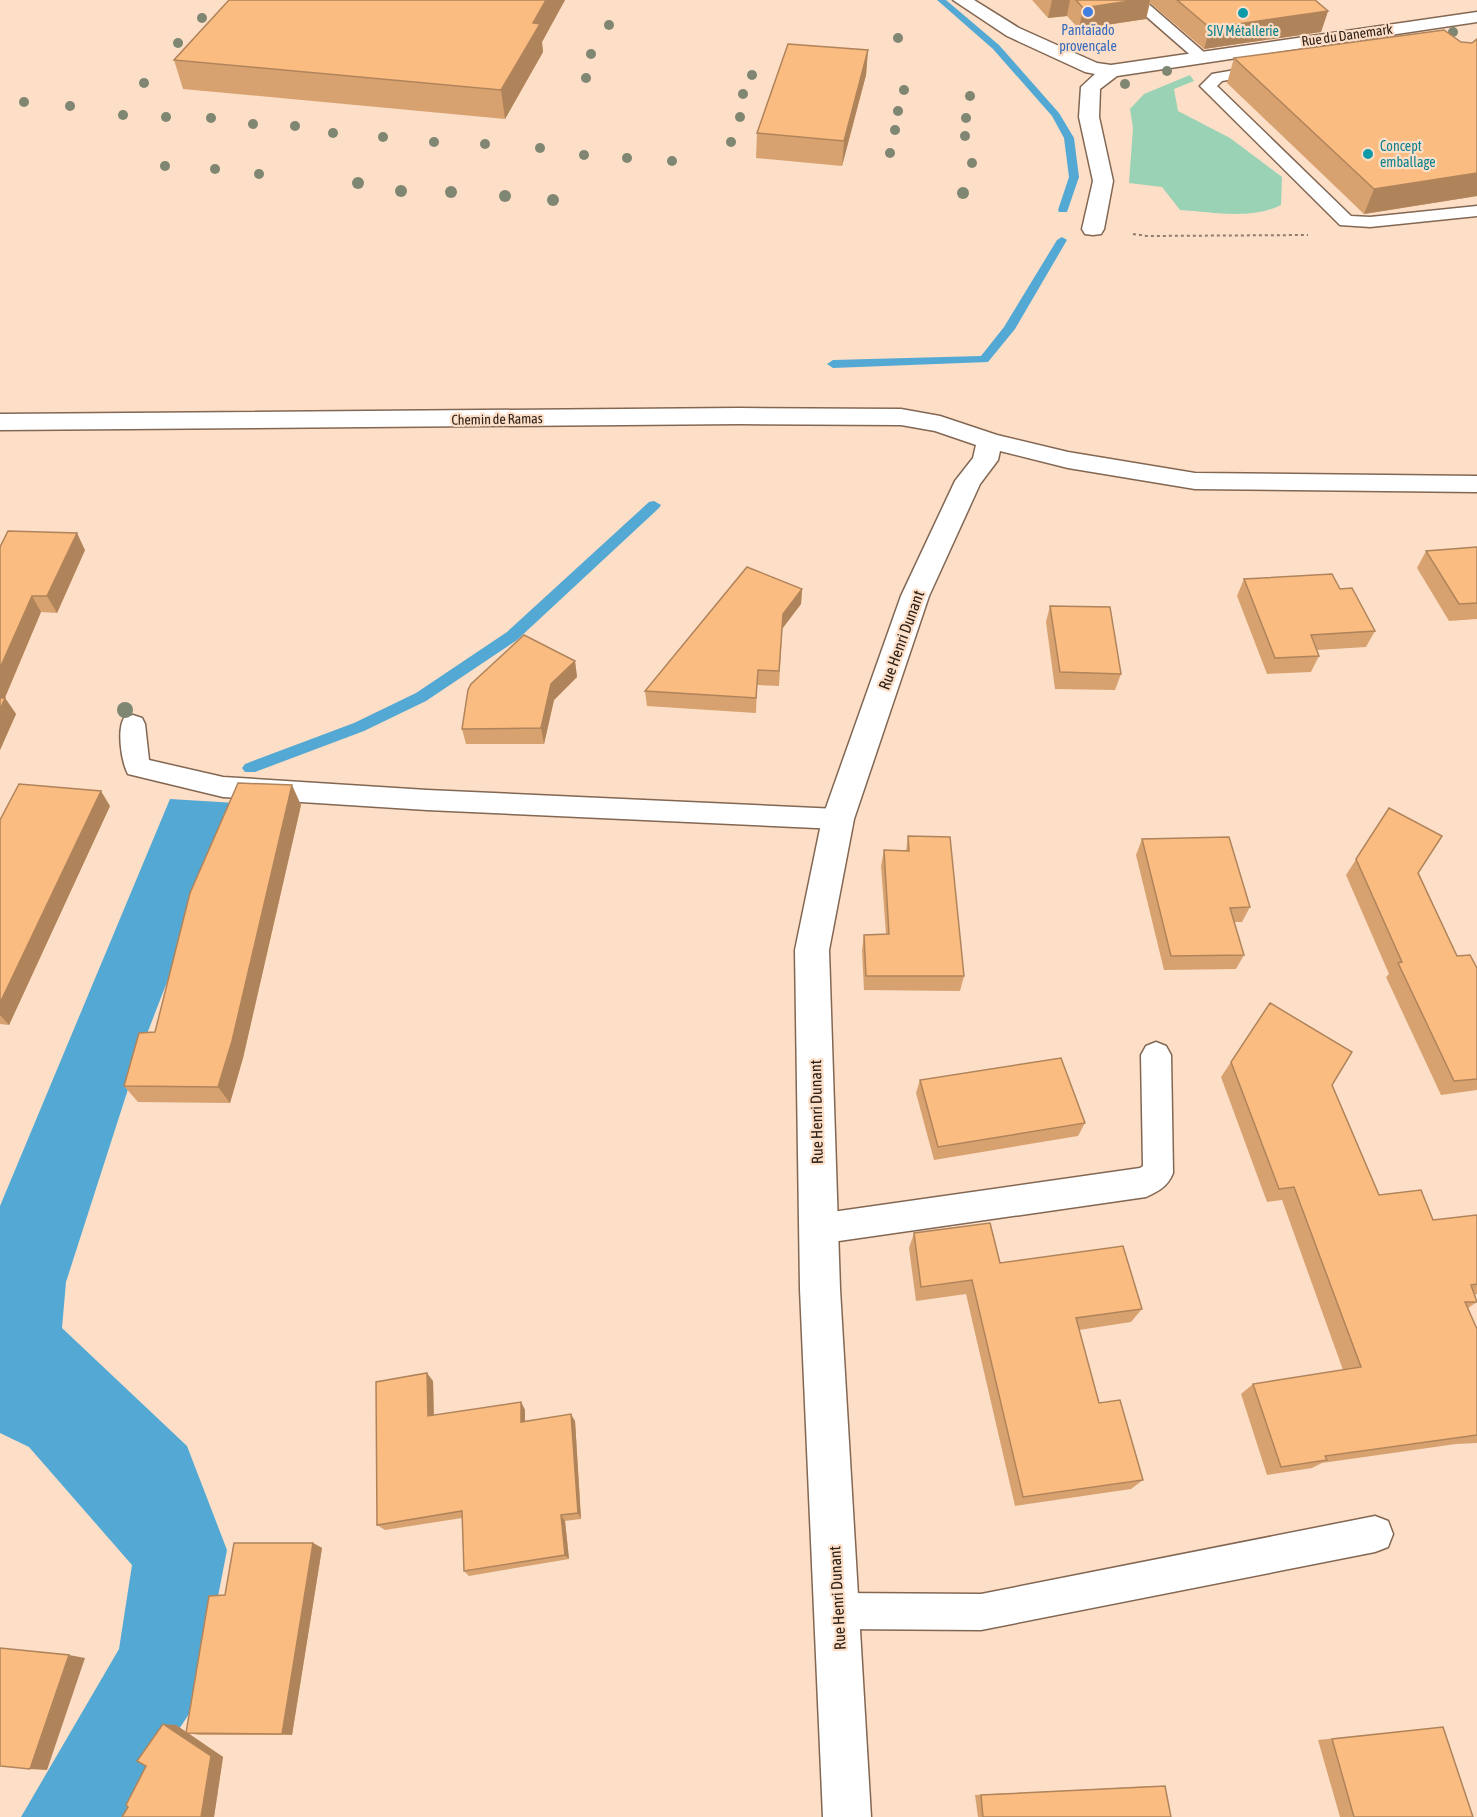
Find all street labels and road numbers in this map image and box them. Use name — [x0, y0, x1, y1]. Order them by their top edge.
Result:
street label: Rue du Danemark — [1300, 21, 1394, 49]
street label: Chemin de Ramas — [451, 410, 543, 428]
street label: Rue Henri Dunant — [875, 588, 927, 692]
street label: Rue Henri Dunant — [806, 1059, 826, 1164]
street label: Rue Henri Dunant — [825, 1545, 849, 1651]

